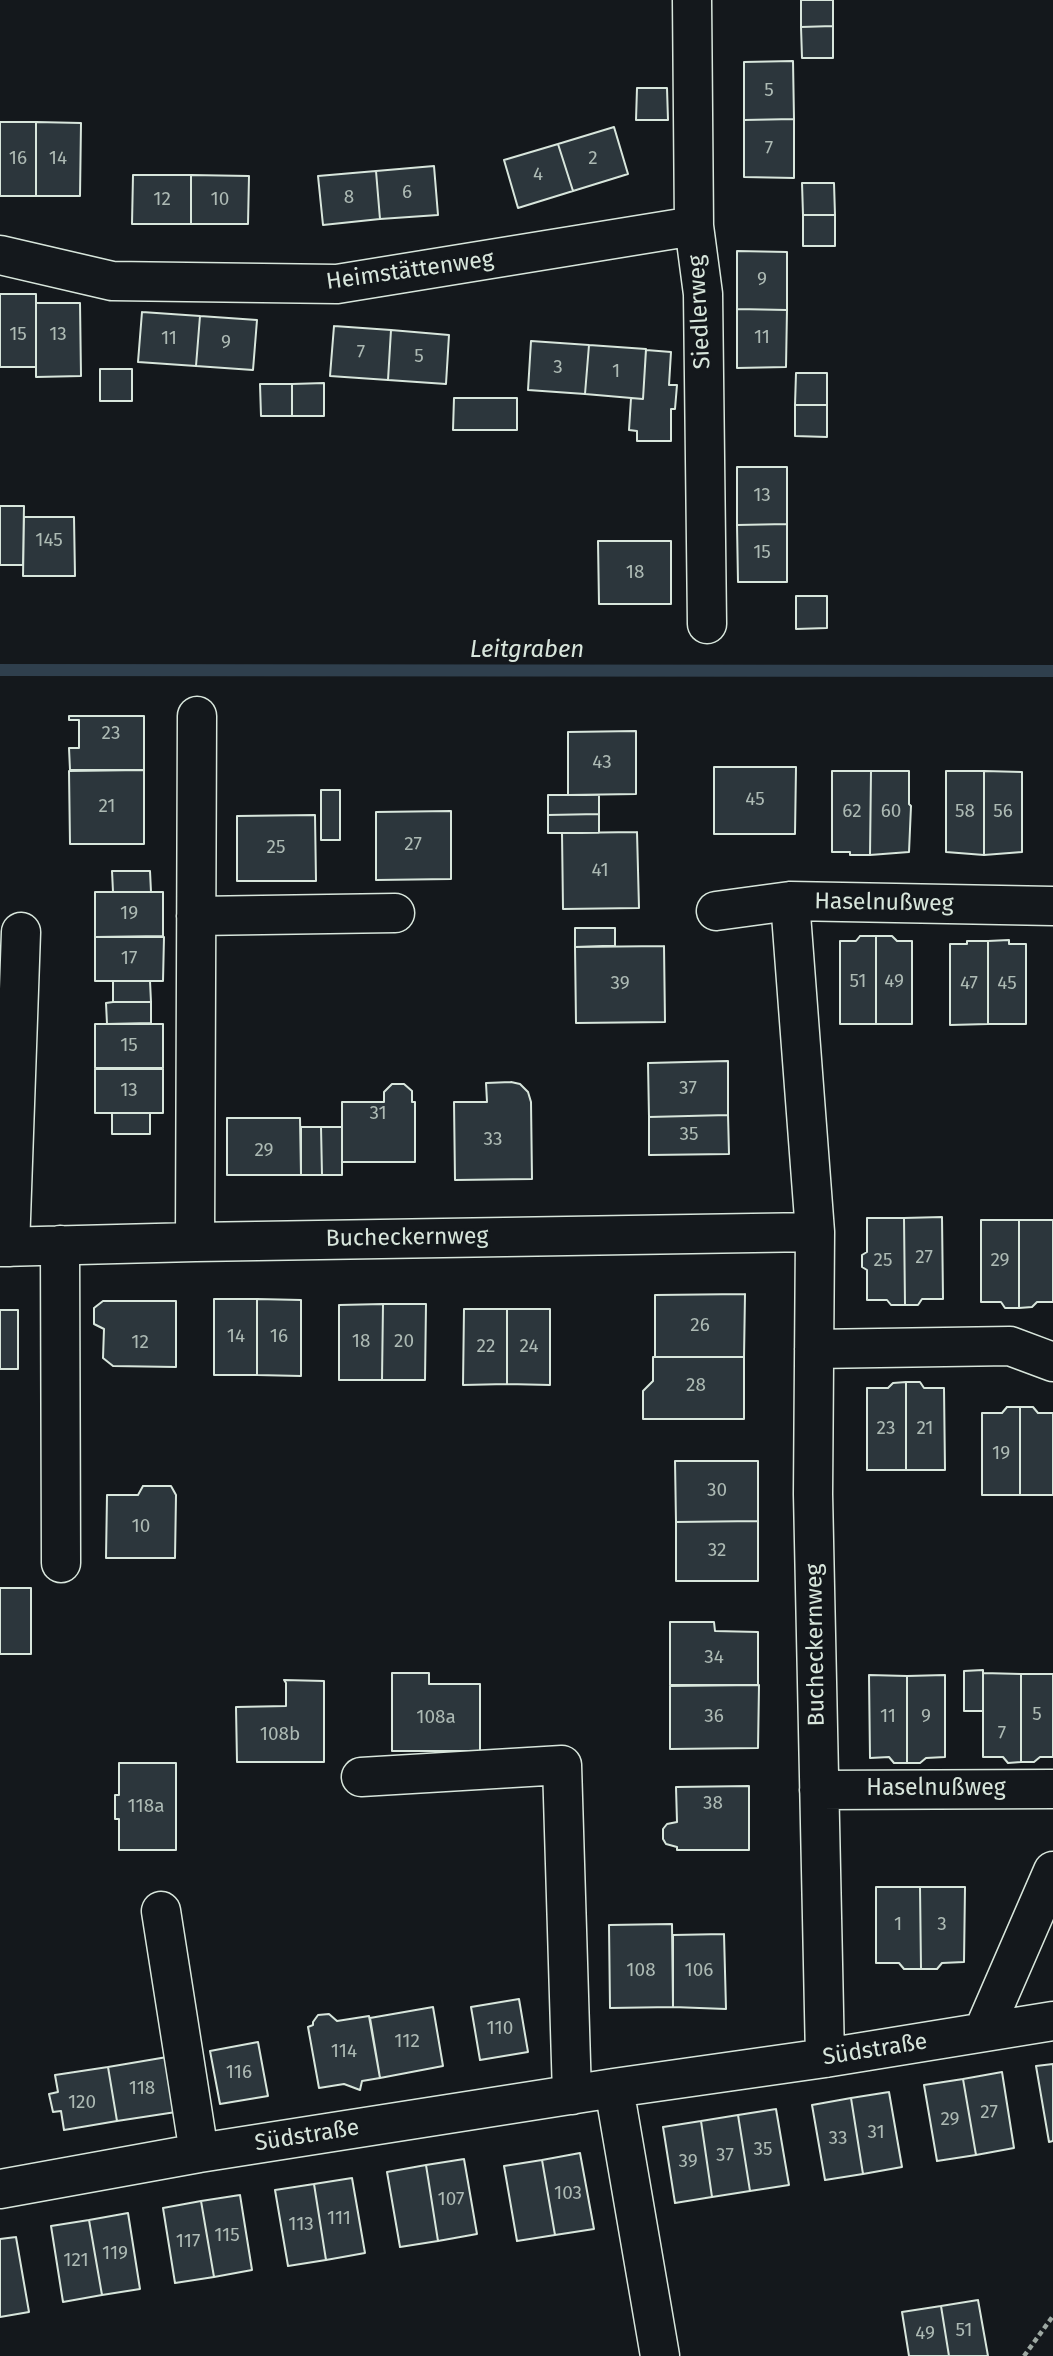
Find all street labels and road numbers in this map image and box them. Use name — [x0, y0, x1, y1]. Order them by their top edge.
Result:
street label: Heimstättenweg — [324, 246, 496, 296]
street label: Siedlerweg — [683, 254, 717, 370]
street label: Haselnußweg — [814, 888, 954, 918]
street label: Bucheckernweg — [325, 1223, 489, 1253]
street label: Bucheckernweg — [801, 1563, 831, 1727]
street label: Haselnußweg — [866, 1775, 1006, 1803]
street label: Südstraße — [821, 2028, 929, 2072]
street label: Südstraße — [253, 2114, 361, 2158]

